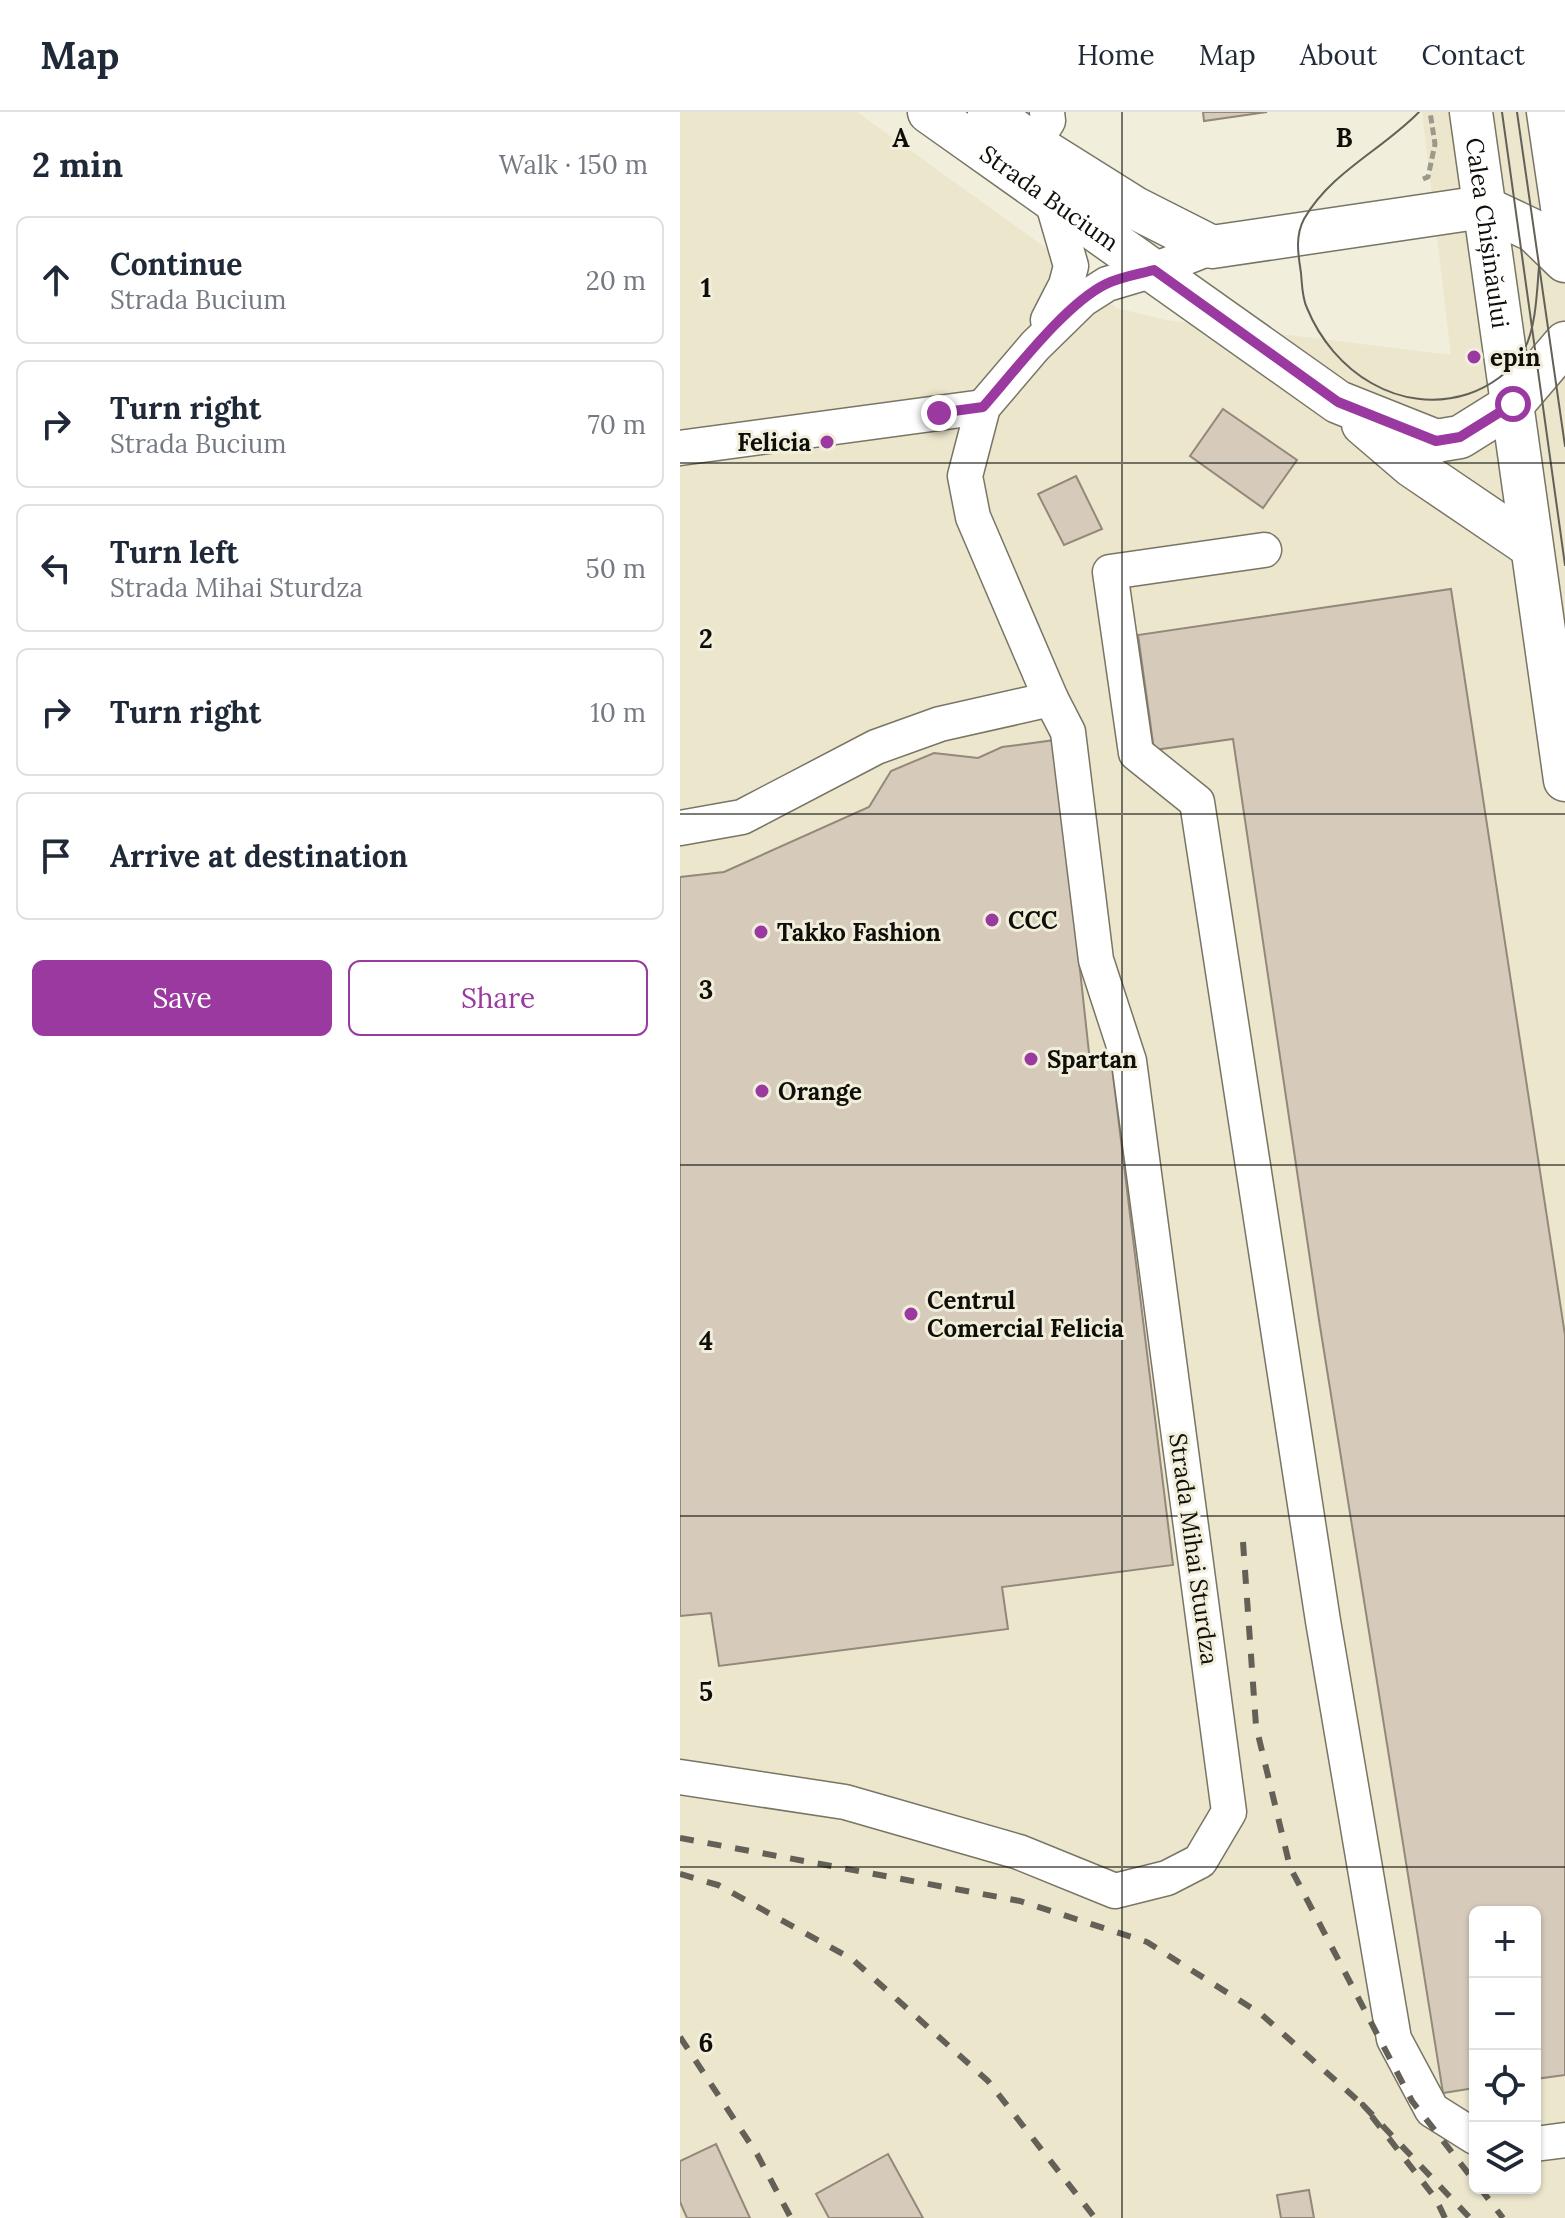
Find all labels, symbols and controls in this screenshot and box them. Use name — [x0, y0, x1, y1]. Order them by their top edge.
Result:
text: Map — [40, 31, 119, 79]
text: Home — [1077, 37, 1155, 73]
text: Map — [1199, 37, 1256, 73]
text: About — [1300, 37, 1377, 73]
text: Contact — [1421, 37, 1525, 73]
text: A — [892, 121, 910, 154]
text: B — [1335, 121, 1353, 154]
street label: Calea Chișinăului — [1459, 136, 1517, 330]
street label: Strada Bucium — [974, 138, 1125, 257]
text: 2 min — [32, 143, 123, 186]
text: Walk · 150 m — [499, 148, 648, 181]
text: Continue — [110, 245, 242, 283]
icon: ahead — [34, 258, 78, 302]
text: 20 m — [586, 264, 646, 297]
text: 1 — [701, 271, 711, 304]
text: Strada Bucium — [110, 283, 286, 316]
place label: epin — [1490, 342, 1541, 373]
marker: epin — [1465, 348, 1483, 366]
route start — [1495, 386, 1531, 422]
text: Turn right — [110, 389, 261, 427]
route end — [921, 395, 957, 431]
icon: right — [34, 402, 78, 446]
text: 70 m — [588, 408, 646, 441]
text: Strada Bucium — [110, 427, 286, 460]
place label: Felicia — [737, 427, 811, 458]
marker: Felicia — [818, 433, 836, 451]
text: Turn left — [110, 533, 238, 571]
icon: left — [34, 546, 78, 590]
text: 50 m — [586, 552, 646, 585]
text: Strada Mihai Sturdza — [110, 571, 363, 604]
text: 2 — [699, 622, 713, 655]
icon: right — [34, 690, 78, 734]
text: Turn right — [110, 693, 261, 731]
text: 10 m — [590, 696, 646, 729]
icon: arrive — [34, 834, 78, 878]
text: Arrive at destination — [110, 837, 408, 875]
place label: CCC — [1008, 905, 1058, 936]
marker: CCC — [983, 911, 1001, 929]
place label: Takko Fashion — [777, 917, 941, 948]
marker: Takko Fashion — [752, 923, 770, 941]
button: Save — [32, 960, 332, 1036]
button: Share — [348, 960, 648, 1036]
text: 3 — [699, 973, 713, 1006]
place label: Spartan — [1047, 1044, 1137, 1075]
marker: Spartan — [1022, 1050, 1040, 1068]
place label: Orange — [778, 1076, 862, 1107]
marker: Orange — [753, 1082, 771, 1100]
place label: Centrul Comercial Felicia — [927, 1285, 1124, 1344]
marker: Centrul Comercial Felicia — [902, 1305, 920, 1323]
text: 4 — [699, 1324, 713, 1357]
street label: Strada Mihai Sturdza — [1162, 1431, 1226, 1667]
text: 5 — [699, 1675, 713, 1708]
map controls — [1469, 1906, 1541, 2194]
button: + — [1469, 1906, 1541, 1978]
button: − — [1469, 1978, 1541, 2050]
text: 6 — [699, 2026, 713, 2059]
button: locate — [1469, 2050, 1541, 2122]
button: layers — [1469, 2122, 1541, 2194]

